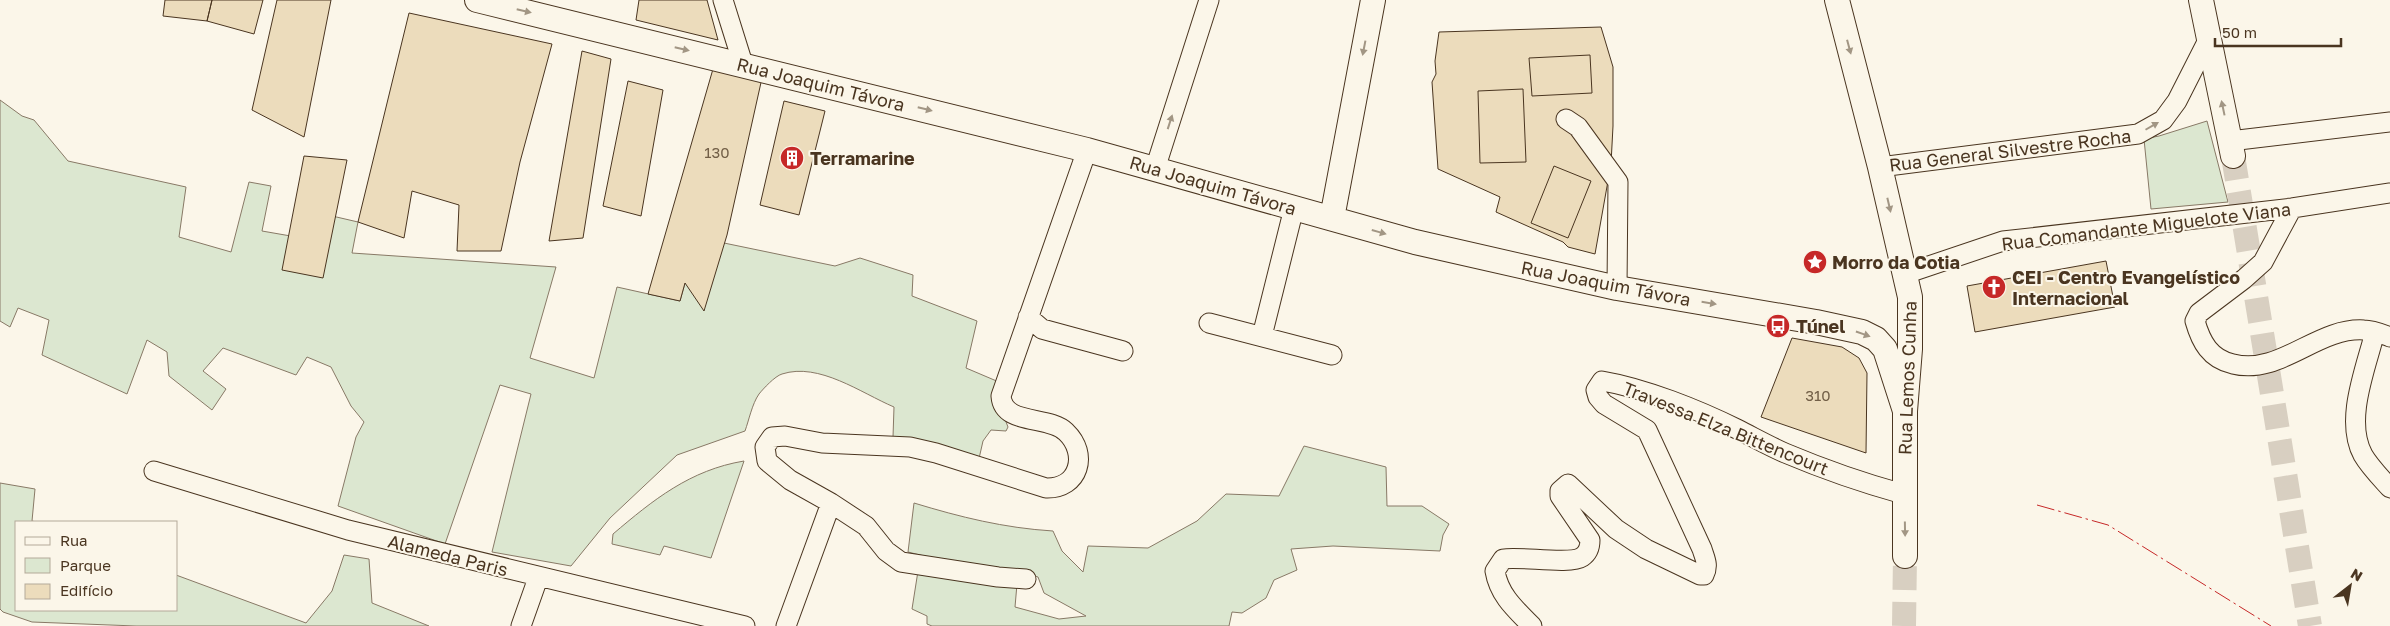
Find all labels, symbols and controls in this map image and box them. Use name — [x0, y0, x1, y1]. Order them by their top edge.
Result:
one-way arrow — [517, 7, 532, 15]
scale bar — [2215, 15, 2341, 47]
text: 50 m — [2222, 23, 2257, 41]
one-way arrow — [1359, 40, 1367, 56]
one-way arrow — [1845, 40, 1853, 55]
one-way arrow — [675, 45, 690, 53]
street label: Rua Joaquim Távora — [735, 52, 907, 116]
one-way arrow — [2219, 100, 2227, 116]
one-way arrow — [917, 106, 932, 114]
one-way arrow — [1167, 115, 1174, 130]
one-way arrow — [2145, 122, 2159, 131]
street label: Rua General Silvestre Rocha — [1888, 124, 2132, 176]
house number: 130 — [704, 143, 730, 161]
building icon: Terramarine — [779, 145, 805, 171]
place label: Terramarine — [810, 147, 915, 169]
street label: Rua Joaquim Távora — [1127, 151, 1299, 219]
one-way arrow — [1885, 197, 1893, 212]
street label: Rua Comandante Miguelote Viana — [2000, 197, 2292, 255]
one-way arrow — [1371, 228, 1387, 236]
place icon: Morro da Cotia — [1802, 249, 1828, 275]
place label: Morro da Cotia — [1832, 251, 1960, 273]
street label: Rua Joaquim Távora — [1519, 256, 1693, 310]
place label: CEI - Centro Evangelístico Internacional — [2012, 266, 2240, 309]
church icon: CEI - Centro Evangelístico Internacional — [1981, 274, 2007, 300]
one-way arrow — [1701, 300, 1717, 308]
street label: Rua Lemos Cunha — [1893, 301, 1921, 455]
bus stop icon: Túnel — [1765, 313, 1791, 339]
place label: Túnel — [1796, 315, 1845, 337]
one-way arrow — [1856, 330, 1871, 338]
street label: Travessa Elza Bittencourt — [1620, 377, 1832, 479]
house number: 310 — [1805, 386, 1831, 404]
legend — [15, 521, 178, 611]
one-way arrow — [1901, 522, 1909, 538]
street label: Alameda Paris — [386, 529, 510, 581]
text: Rua — [60, 531, 87, 549]
text: Parque — [60, 556, 111, 574]
north arrow — [2325, 561, 2375, 611]
text: N — [2348, 564, 2366, 584]
text: Edifício — [60, 581, 113, 599]

